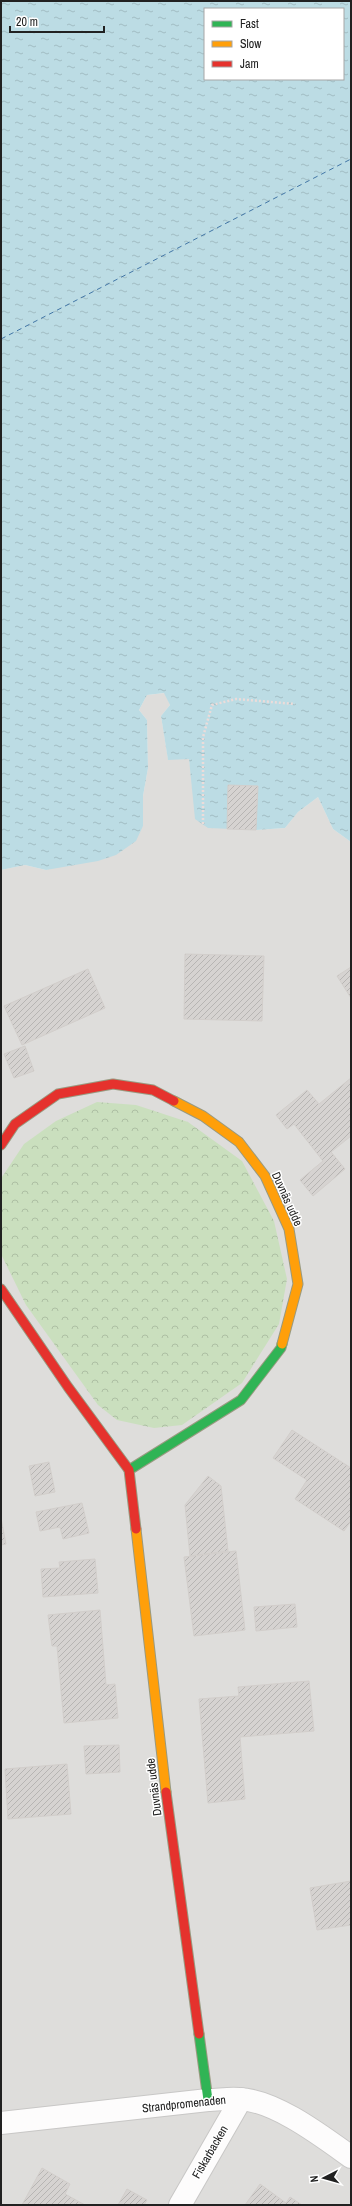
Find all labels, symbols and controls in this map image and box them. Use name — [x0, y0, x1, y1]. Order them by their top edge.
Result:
scale bar — [10, 8, 104, 34]
legend — [204, 8, 344, 80]
text: 20 m — [16, 14, 38, 30]
text: Fast — [240, 16, 259, 32]
text: Slow — [240, 36, 262, 52]
text: Jam — [240, 56, 259, 72]
street label: Duvnäs udde — [268, 1169, 306, 1229]
street label: Duvnäs udde — [143, 1757, 165, 1817]
street label: Strandpromenaden — [141, 2092, 227, 2116]
street label: Fiskarbacken — [188, 2122, 232, 2182]
north arrow — [304, 2158, 344, 2198]
text: N — [307, 2175, 321, 2183]

